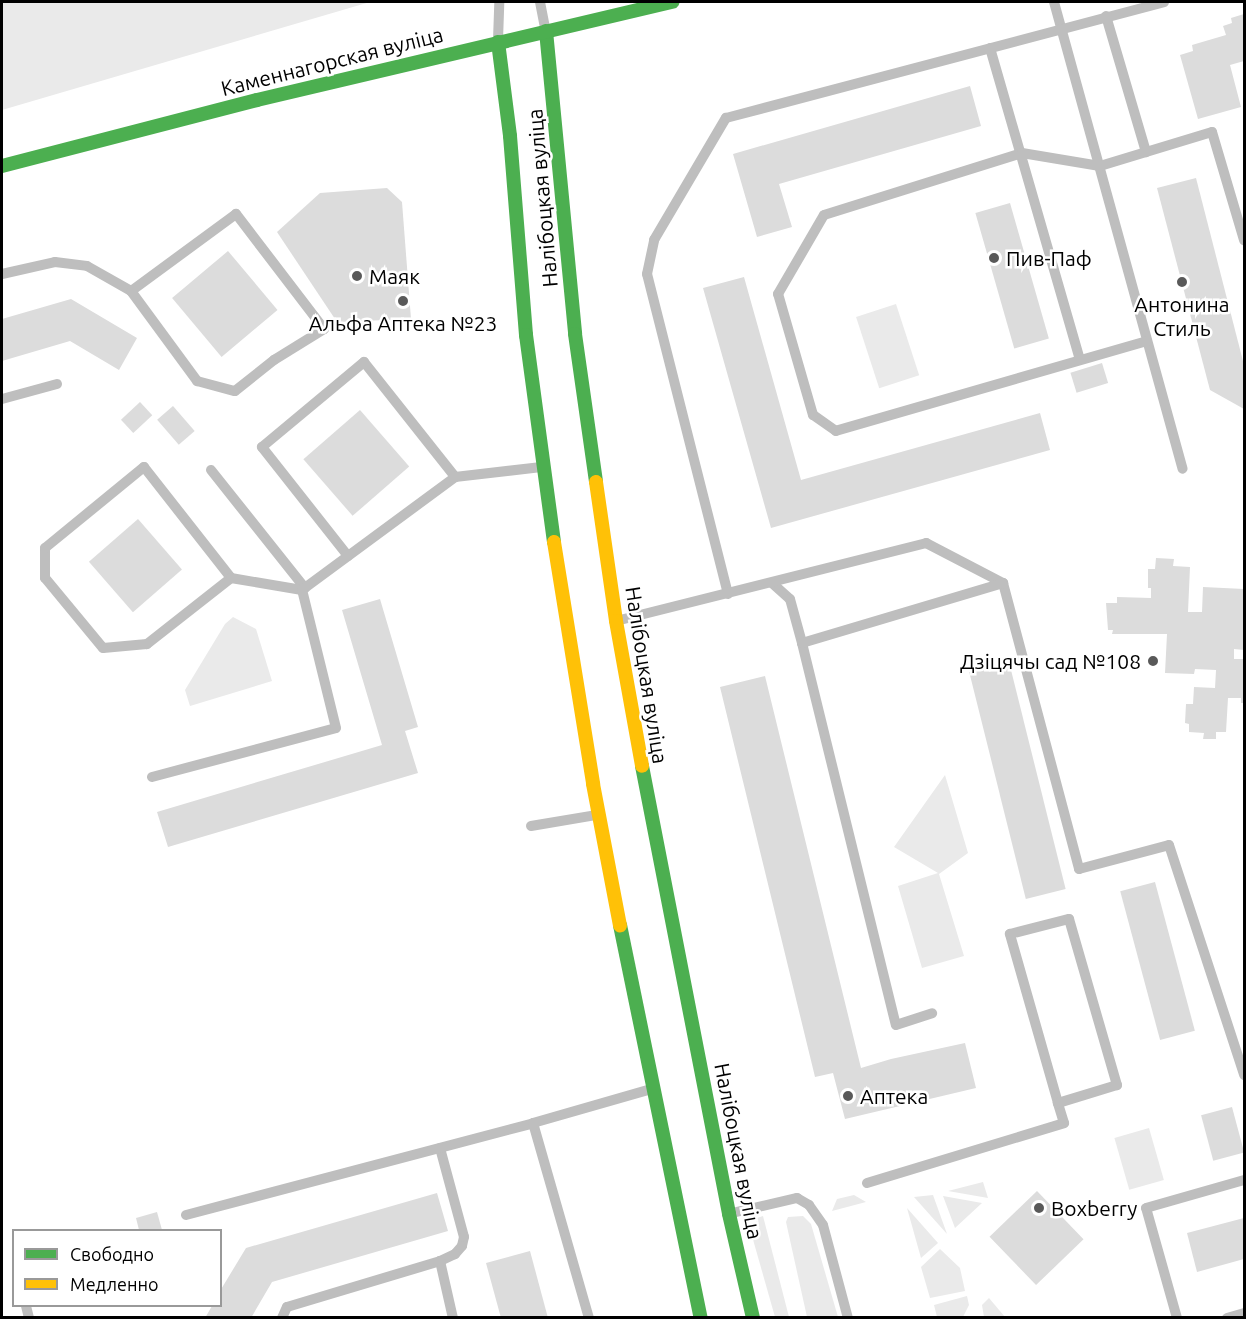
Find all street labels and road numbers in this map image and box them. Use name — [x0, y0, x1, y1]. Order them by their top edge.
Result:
street label: Каменнагорская вуліца — [218, 21, 446, 101]
street label: Налібоцкая вуліца — [522, 108, 562, 288]
street label: Налібоцкая вуліца — [621, 585, 673, 765]
street label: Налібоцкая вуліца — [710, 1061, 768, 1241]

